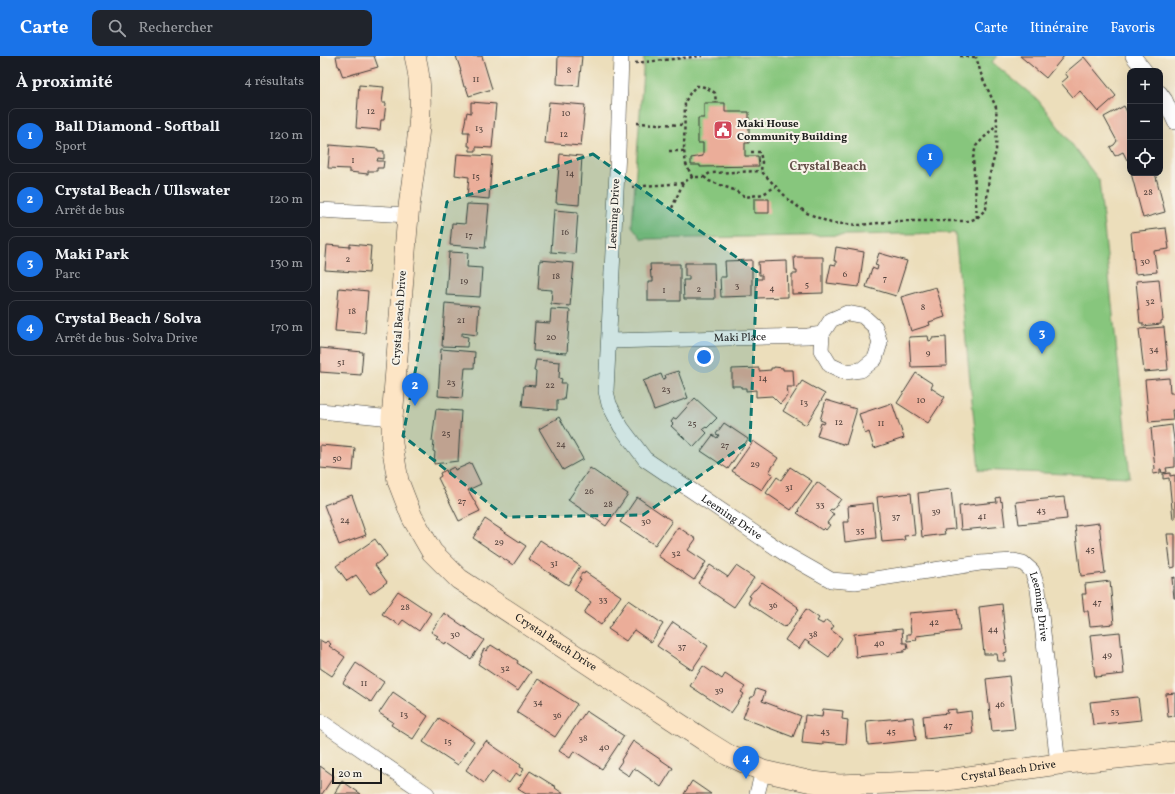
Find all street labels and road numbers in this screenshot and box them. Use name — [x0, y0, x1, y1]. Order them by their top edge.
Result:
street label: Leeming Drive — [606, 178, 624, 250]
street label: Crystal Beach Drive — [389, 270, 411, 366]
street label: Maki Place — [713, 330, 766, 346]
street label: Leeming Drive — [698, 491, 765, 544]
street label: Leeming Drive — [1025, 570, 1051, 643]
street label: Crystal Beach Drive — [512, 610, 600, 675]
street label: Crystal Beach Drive — [960, 757, 1057, 785]

